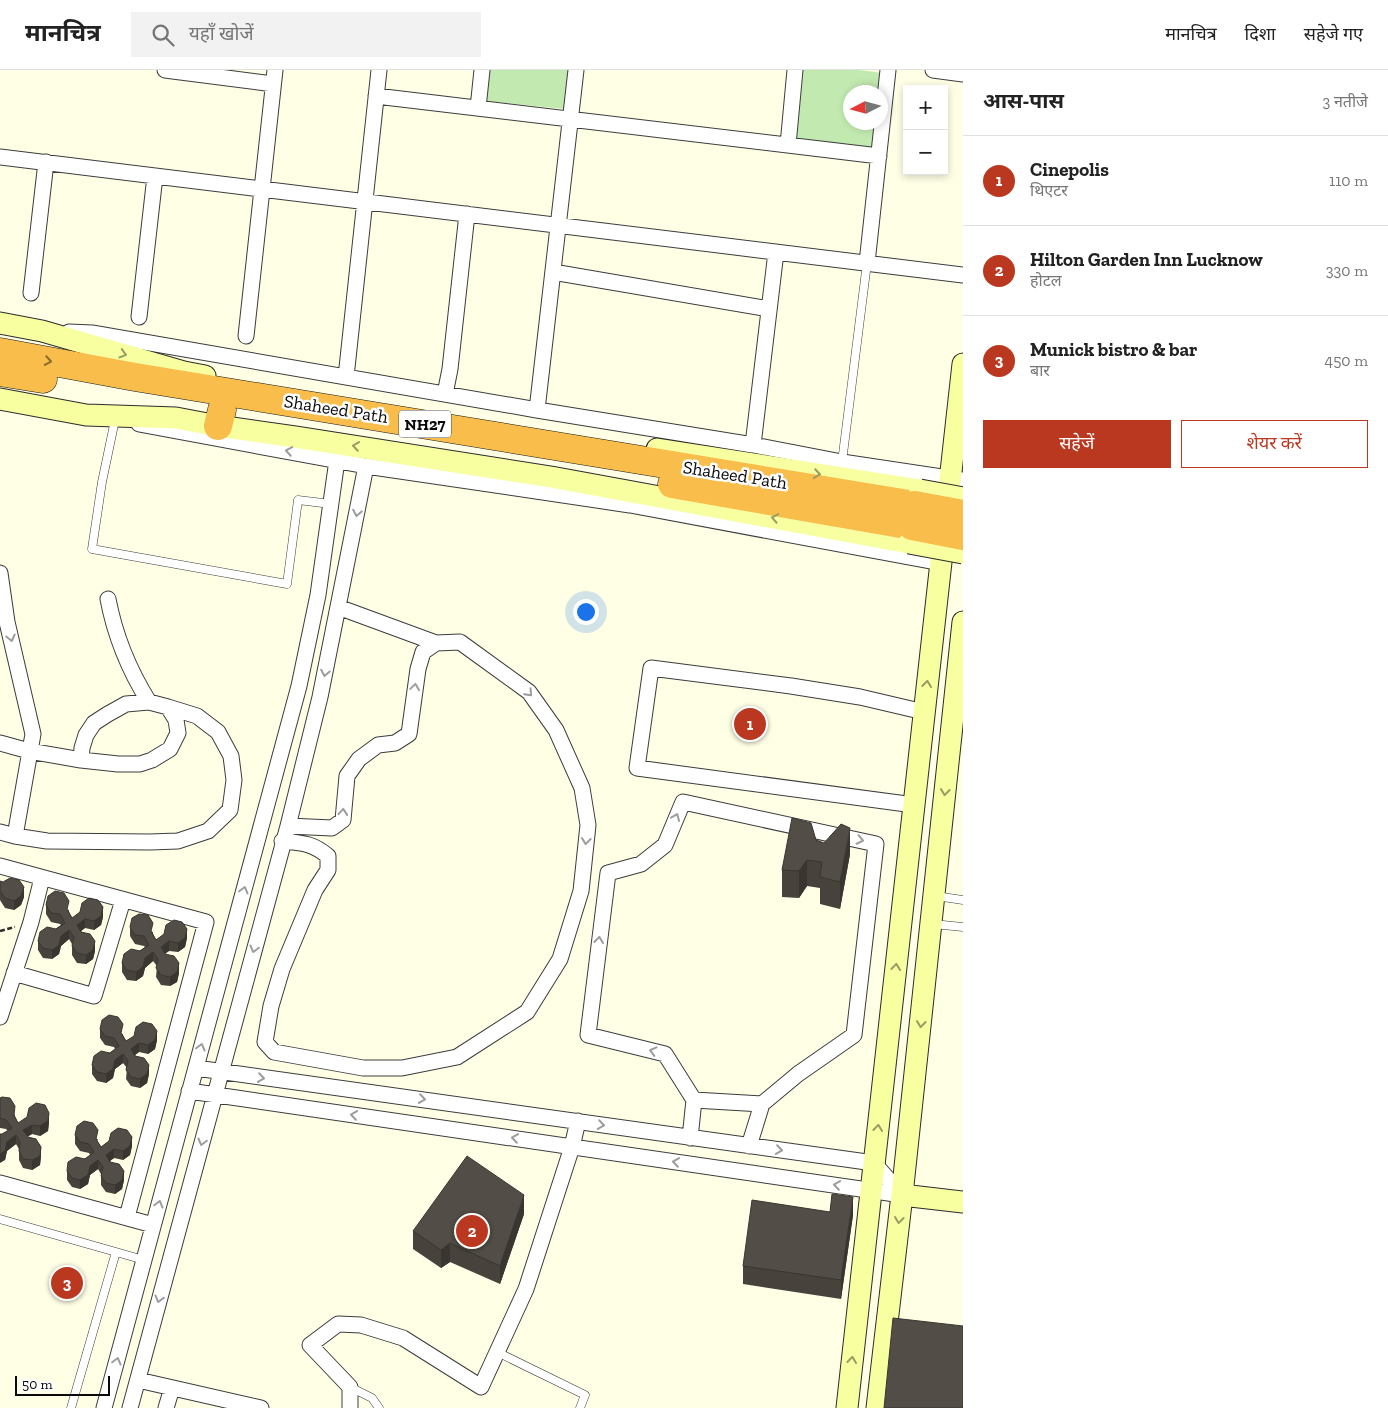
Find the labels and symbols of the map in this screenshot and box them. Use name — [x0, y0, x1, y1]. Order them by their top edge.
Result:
north arrow — [843, 85, 888, 130]
one-way arrow — [118, 349, 126, 359]
one-way arrow — [44, 355, 52, 365]
street label: Shaheed Path — [282, 390, 390, 428]
road number: NH27 — [399, 410, 451, 438]
one-way arrow — [352, 442, 360, 452]
one-way arrow — [285, 447, 294, 457]
street label: Shaheed Path — [681, 456, 789, 494]
one-way arrow — [813, 468, 821, 478]
one-way arrow — [352, 509, 362, 518]
one-way arrow — [771, 513, 779, 523]
your location — [573, 599, 599, 625]
one-way arrow — [5, 633, 16, 642]
one-way arrow — [320, 668, 330, 677]
one-way arrow — [921, 679, 932, 687]
one-way arrow — [410, 682, 420, 691]
one-way arrow — [523, 688, 532, 697]
pin: 1 — [734, 705, 766, 743]
one-way arrow — [940, 789, 951, 797]
one-way arrow — [338, 807, 349, 815]
one-way arrow — [670, 813, 681, 822]
one-way arrow — [856, 834, 864, 845]
one-way arrow — [581, 837, 592, 845]
one-way arrow — [238, 887, 248, 895]
one-way arrow — [594, 936, 604, 944]
one-way arrow — [249, 944, 260, 953]
one-way arrow — [890, 963, 901, 971]
one-way arrow — [916, 1020, 927, 1028]
one-way arrow — [195, 1043, 206, 1051]
one-way arrow — [648, 1046, 657, 1057]
one-way arrow — [257, 1072, 266, 1082]
one-way arrow — [418, 1094, 427, 1104]
one-way arrow — [350, 1110, 358, 1121]
one-way arrow — [596, 1119, 605, 1129]
one-way arrow — [872, 1124, 883, 1132]
one-way arrow — [511, 1133, 519, 1144]
one-way arrow — [197, 1137, 208, 1146]
one-way arrow — [775, 1144, 783, 1155]
one-way arrow — [671, 1157, 680, 1167]
one-way arrow — [832, 1180, 840, 1191]
one-way arrow — [153, 1200, 164, 1208]
pin: 2 — [456, 1212, 488, 1250]
one-way arrow — [894, 1216, 905, 1224]
pin: 3 — [51, 1264, 83, 1302]
one-way arrow — [155, 1294, 165, 1302]
one-way arrow — [846, 1355, 857, 1363]
one-way arrow — [111, 1356, 122, 1365]
scale bar — [15, 1373, 110, 1396]

